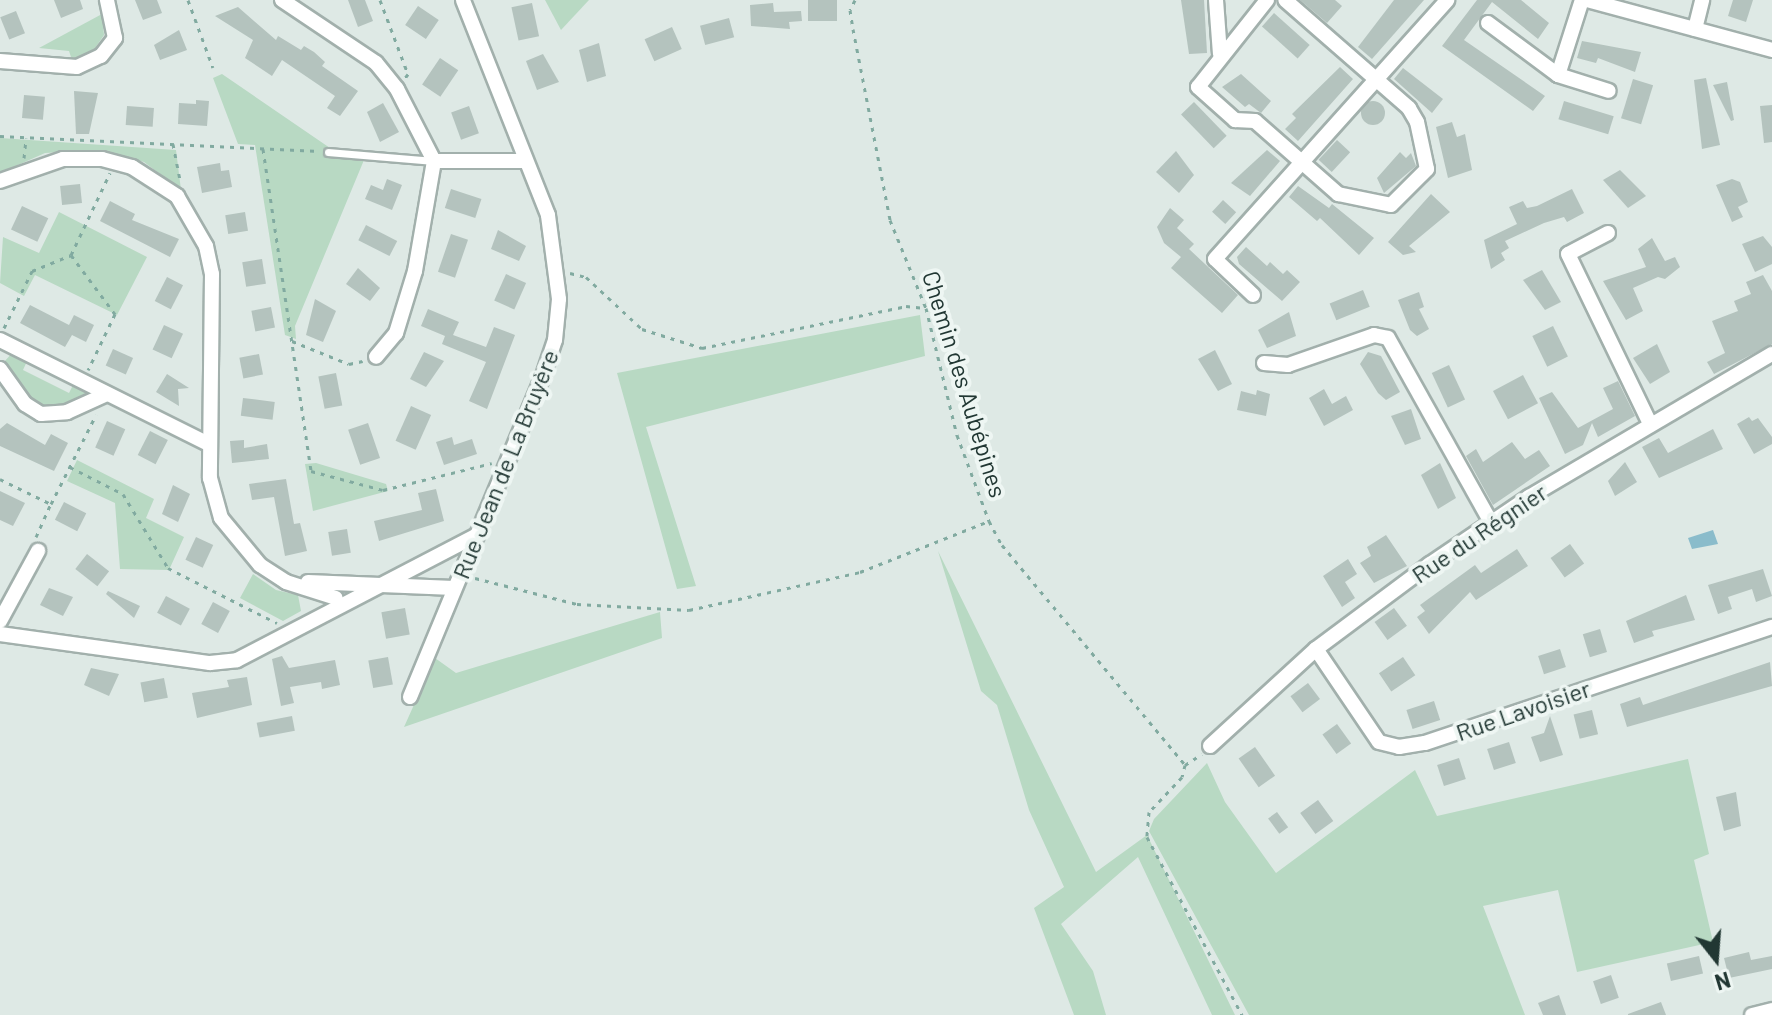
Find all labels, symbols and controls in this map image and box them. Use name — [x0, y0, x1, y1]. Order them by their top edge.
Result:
street label: Chemin des Aubépines — [917, 267, 1013, 501]
street label: Rue Jean de La Bruyère — [446, 345, 564, 583]
street label: Rue du Régnier — [1406, 477, 1552, 589]
street label: Rue Lavoisier — [1452, 674, 1594, 746]
north arrow — [1676, 919, 1756, 999]
text: N — [1712, 967, 1734, 997]

